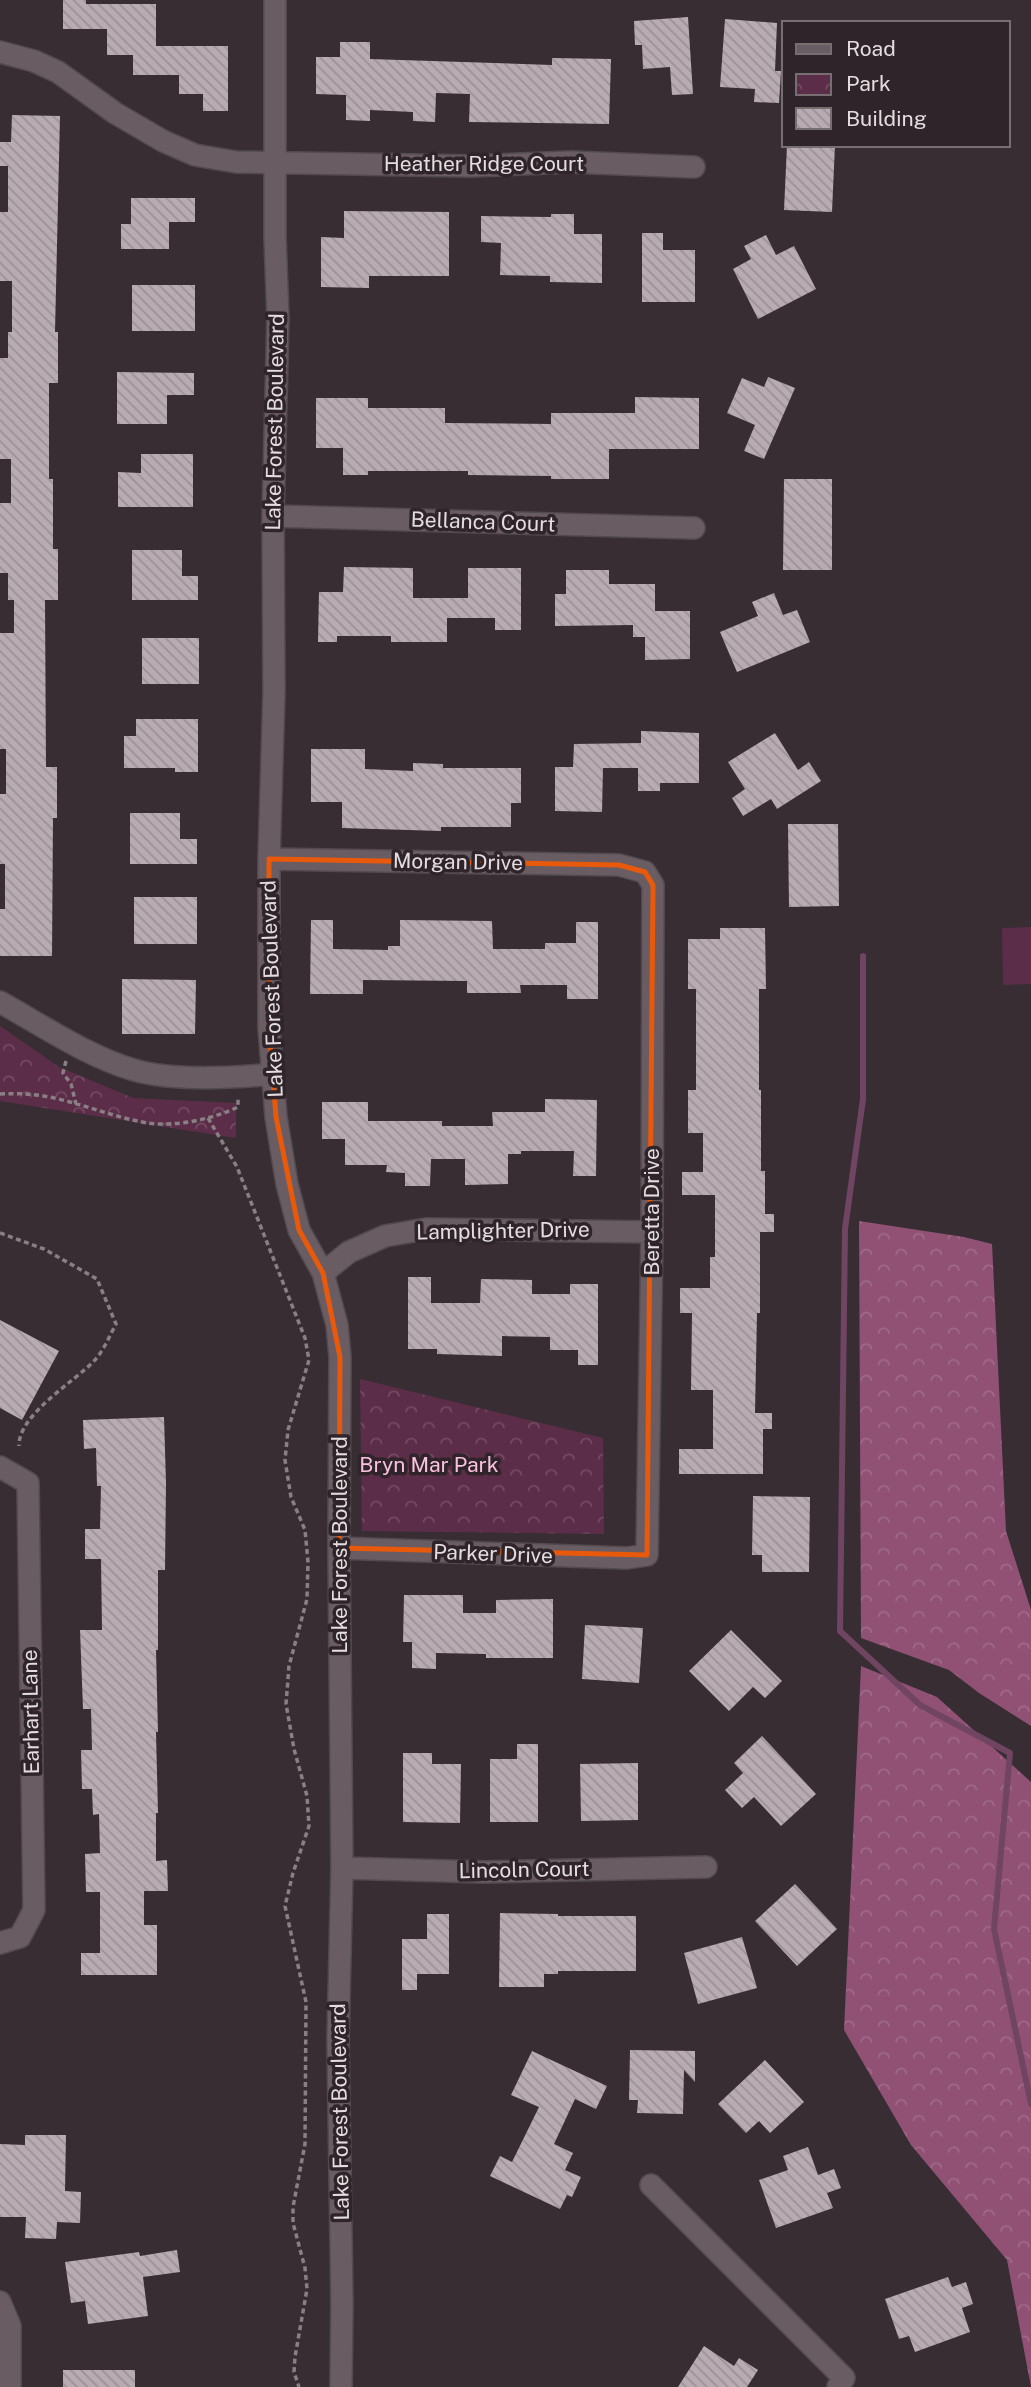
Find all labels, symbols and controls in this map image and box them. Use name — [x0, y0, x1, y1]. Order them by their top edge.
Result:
legend — [782, 21, 1010, 147]
text: Road — [846, 36, 896, 61]
text: Park — [846, 71, 891, 96]
text: Building — [846, 106, 927, 131]
street label: Heather Ridge Court — [384, 151, 584, 176]
street label: Lake Forest Boulevard — [260, 313, 289, 531]
street label: Bellanca Court — [410, 506, 556, 537]
street label: Morgan Drive — [393, 848, 523, 875]
street label: Lake Forest Boulevard — [255, 880, 288, 1098]
street label: Beretta Drive — [639, 1148, 664, 1276]
street label: Lamplighter Drive — [416, 1216, 590, 1245]
street label: Lake Forest Boulevard — [327, 1436, 352, 1654]
park label: Bryn Mar Park — [359, 1452, 499, 1477]
street label: Parker Drive — [433, 1539, 553, 1568]
street label: Earhart Lane — [17, 1649, 44, 1775]
street label: Lincoln Court — [458, 1856, 590, 1883]
street label: Lake Forest Boulevard — [325, 2003, 354, 2221]

